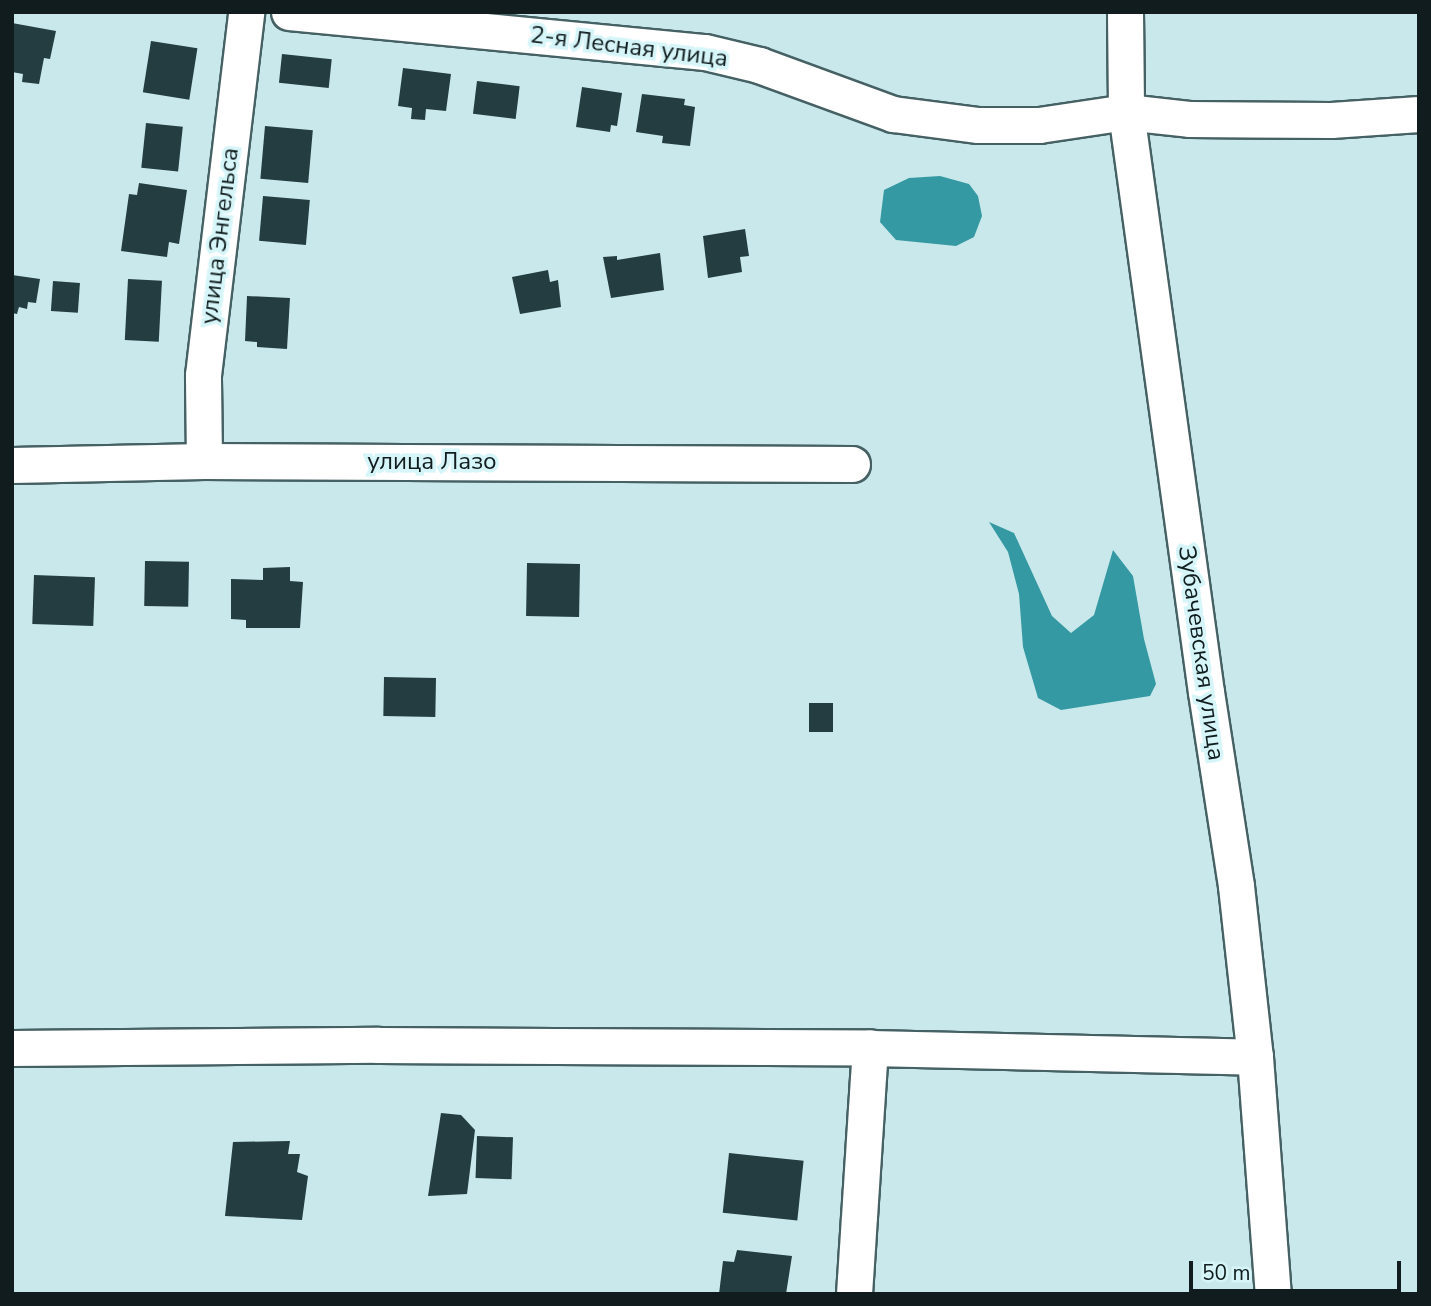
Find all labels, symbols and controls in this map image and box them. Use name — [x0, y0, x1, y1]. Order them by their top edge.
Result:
street label: 2-я Лесная улица — [529, 21, 729, 73]
street label: улица Энгельса — [195, 146, 245, 326]
street label: улица Лазо — [367, 448, 497, 476]
street label: Зубачевская улица — [1172, 544, 1230, 762]
scale bar — [1193, 1246, 1405, 1290]
text: 50 m — [1202, 1259, 1251, 1287]

